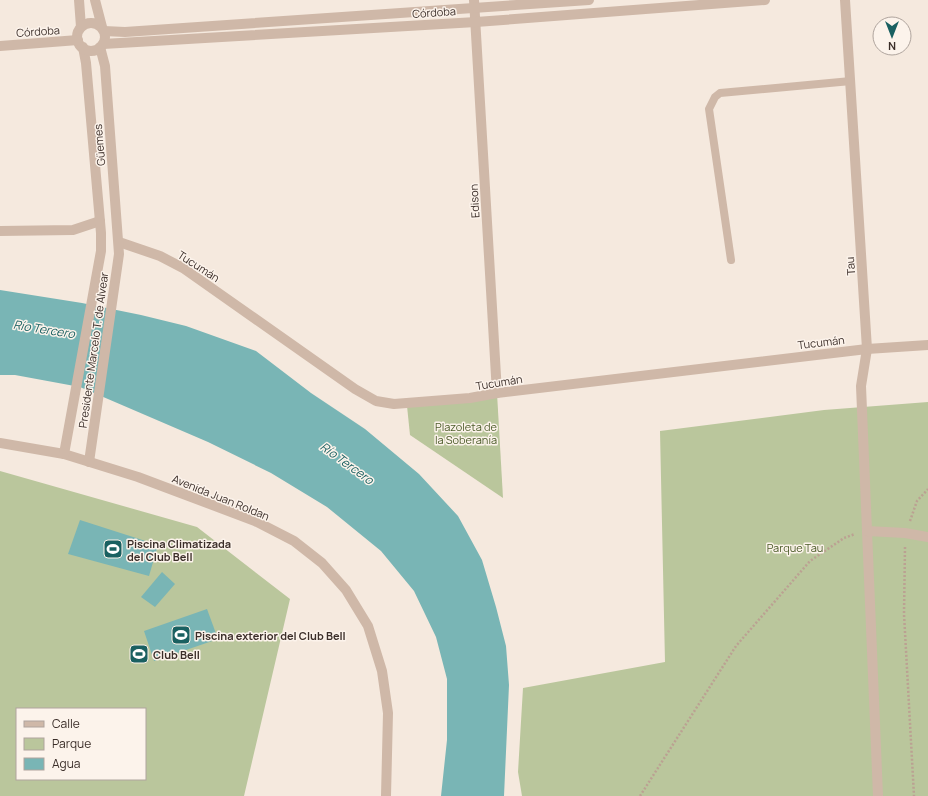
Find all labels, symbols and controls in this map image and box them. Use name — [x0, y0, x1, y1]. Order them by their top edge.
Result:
street label: Córdoba — [412, 3, 456, 21]
north arrow — [872, 16, 912, 56]
street label: Córdoba — [16, 22, 60, 40]
text: N — [888, 39, 896, 54]
street label: Güemes — [90, 123, 108, 167]
street label: Edison — [466, 184, 482, 218]
street label: Tucumán — [175, 247, 223, 285]
street label: Tau — [842, 256, 858, 276]
street label: Presidente Marcelo T. de Alvear — [75, 271, 111, 429]
water label: Río Tercero — [12, 316, 77, 342]
street label: Tucumán — [797, 332, 845, 352]
street label: Tucumán — [475, 371, 523, 393]
park label: Plazoleta de la Soberanía — [435, 419, 498, 447]
water label: Río Tercero — [317, 438, 378, 489]
street label: Avenida Juan Roldan — [170, 471, 272, 523]
place label: Piscina Climatizada del Club Bell — [127, 536, 231, 564]
sports icon: Piscina Climatizada del Club Bell — [102, 538, 124, 560]
park label: Parque Tau — [767, 540, 823, 555]
sports icon: Piscina exterior del Club Bell — [170, 624, 192, 646]
place label: Piscina exterior del Club Bell — [195, 628, 346, 643]
sports icon: Club Bell — [128, 643, 150, 665]
place label: Club Bell — [153, 647, 200, 662]
legend — [16, 708, 146, 780]
text: Calle — [52, 715, 80, 732]
text: Parque — [52, 735, 91, 752]
text: Agua — [52, 755, 81, 772]

